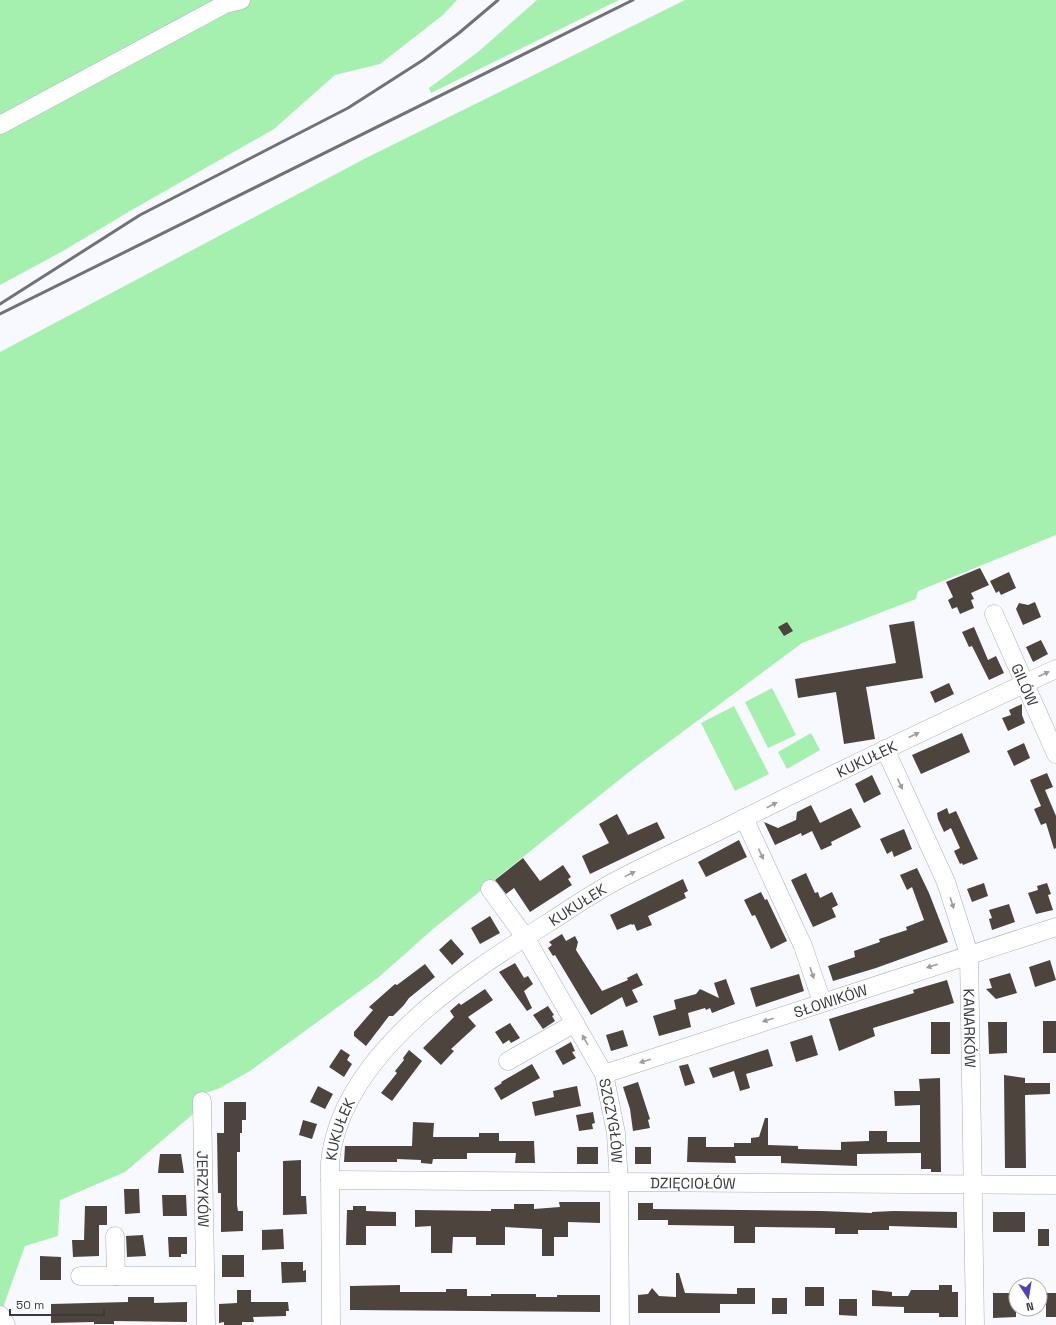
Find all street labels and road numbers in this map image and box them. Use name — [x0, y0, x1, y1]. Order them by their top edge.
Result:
street label: GILÓW — [1007, 660, 1043, 709]
street label: KUKUŁEK — [833, 736, 900, 781]
street label: KUKUŁEK — [545, 879, 610, 930]
street label: SŁOWIKÓW — [791, 980, 870, 1021]
street label: KANARKÓW — [960, 988, 980, 1068]
street label: SZCZYGŁÓW — [596, 1076, 627, 1164]
street label: KUKUŁEK — [321, 1095, 358, 1162]
street label: JERZYKÓW — [193, 1151, 214, 1227]
street label: DZIĘCIOŁÓW — [650, 1173, 736, 1192]

